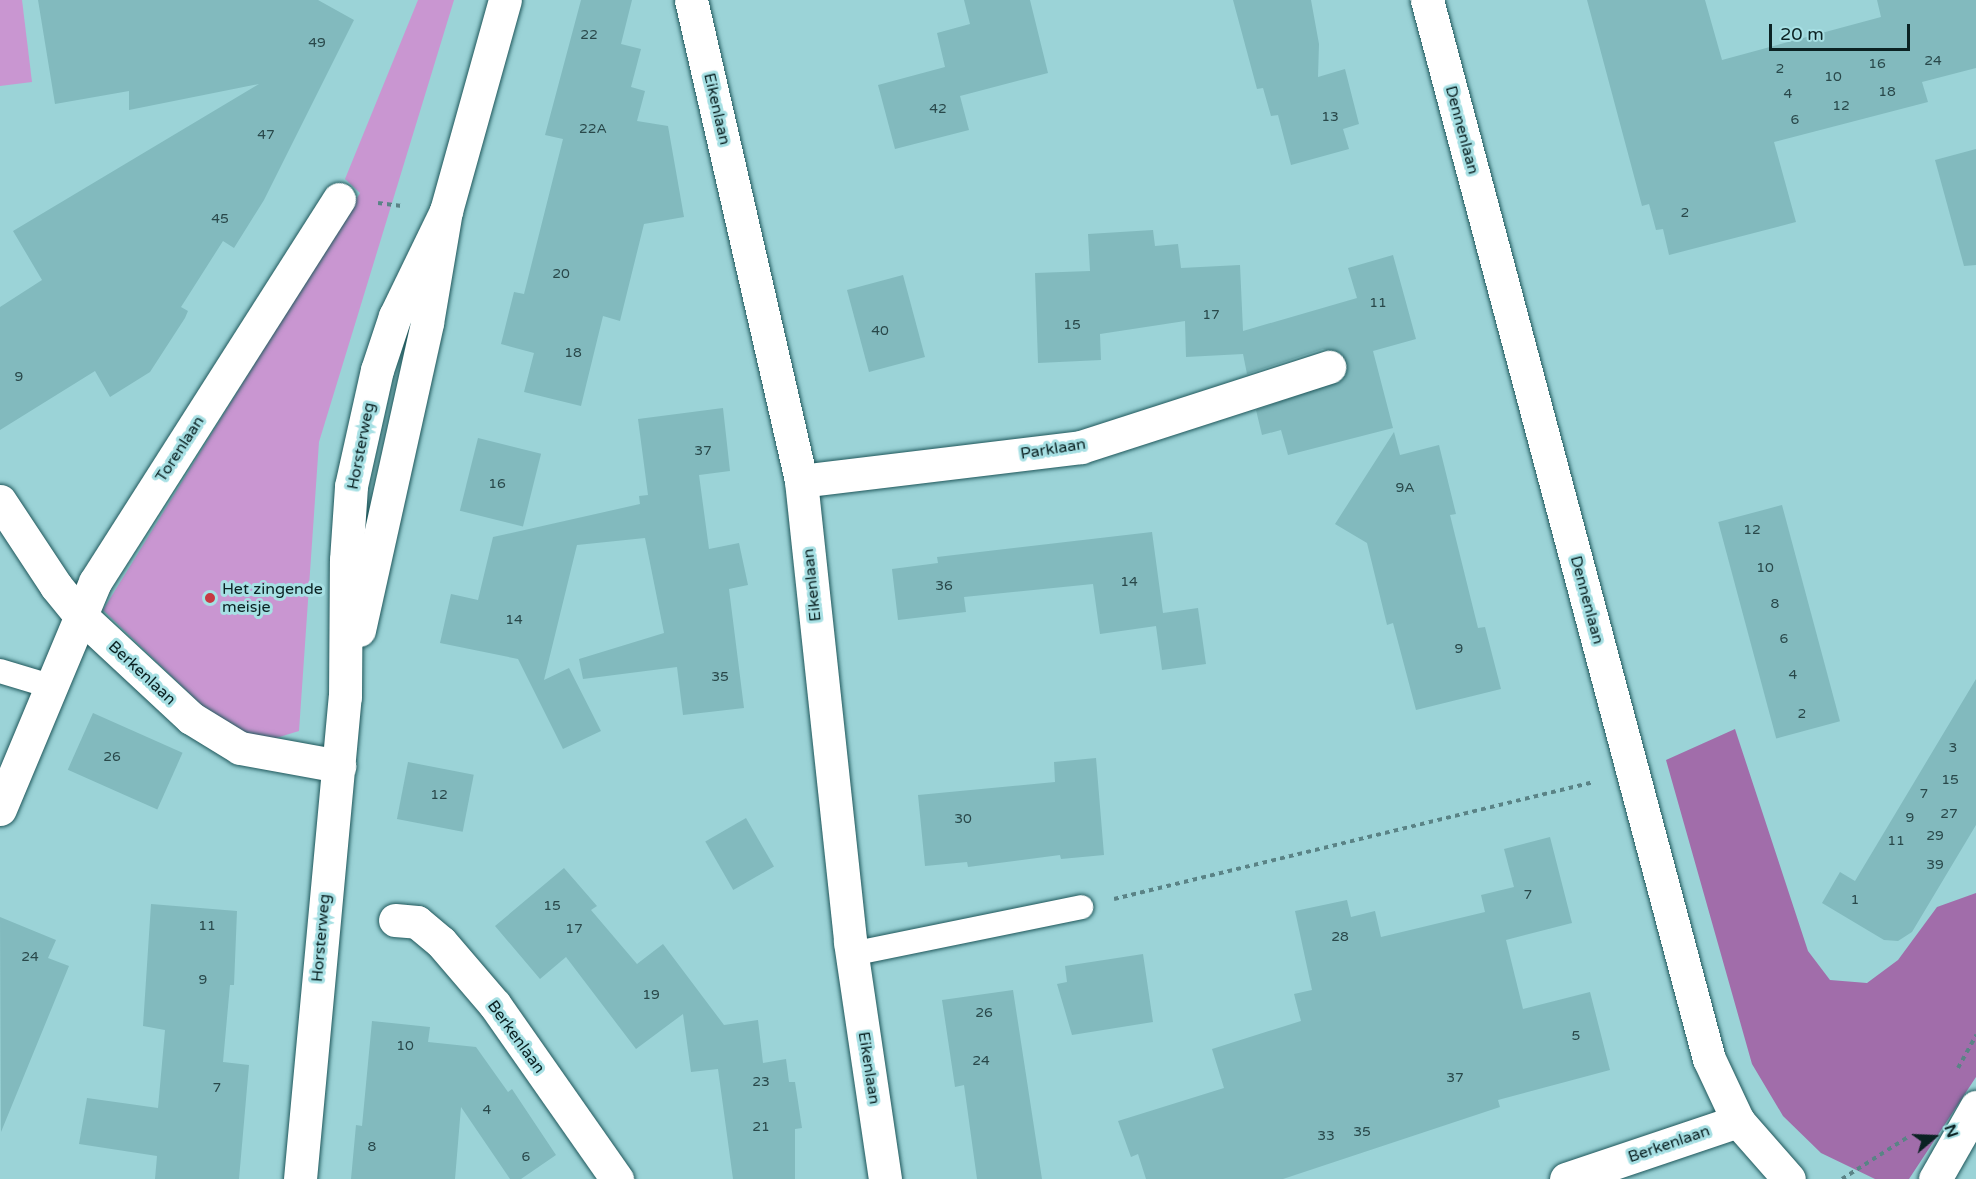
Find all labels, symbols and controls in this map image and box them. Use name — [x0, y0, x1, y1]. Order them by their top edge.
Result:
scale bar — [1772, 12, 1913, 50]
text: 20 m — [1780, 23, 1824, 45]
house number: 22 — [580, 27, 598, 43]
house number: 49 — [308, 35, 326, 51]
house number: 24 — [1924, 53, 1942, 69]
house number: 16 — [1868, 56, 1886, 72]
house number: 2 — [1776, 61, 1784, 77]
house number: 10 — [1824, 69, 1842, 85]
street label: Eikenlaan — [699, 71, 735, 147]
street label: Dennenlaan — [1441, 84, 1483, 176]
house number: 18 — [1878, 84, 1896, 100]
house number: 4 — [1784, 86, 1792, 102]
house number: 12 — [1832, 98, 1850, 114]
house number: 42 — [929, 101, 947, 117]
house number: 13 — [1321, 109, 1339, 125]
house number: 6 — [1791, 112, 1799, 128]
house number: 22A — [579, 121, 607, 137]
house number: 47 — [257, 127, 275, 143]
house number: 2 — [1681, 205, 1689, 221]
house number: 45 — [211, 211, 229, 227]
house number: 20 — [552, 266, 570, 282]
house number: 11 — [1369, 295, 1387, 311]
house number: 17 — [1202, 307, 1220, 323]
house number: 15 — [1063, 317, 1081, 333]
house number: 40 — [871, 323, 889, 339]
house number: 18 — [564, 345, 582, 361]
house number: 9 — [15, 369, 23, 385]
street label: Horsterweg — [343, 401, 379, 491]
street label: Torenlaan — [152, 412, 208, 486]
street label: Parklaan — [1019, 434, 1087, 464]
house number: 37 — [694, 443, 712, 459]
house number: 16 — [488, 476, 506, 492]
house number: 9A — [1395, 480, 1415, 496]
house number: 12 — [1743, 522, 1761, 538]
street label: Eikenlaan — [799, 548, 825, 622]
street label: Dennenlaan — [1566, 554, 1608, 646]
house number: 10 — [1756, 560, 1774, 576]
house number: 14 — [1120, 574, 1138, 590]
house number: 36 — [935, 578, 953, 594]
place label: Het zingende meisje — [222, 579, 323, 617]
marker: Het zingende meisje — [203, 591, 217, 605]
house number: 8 — [1771, 596, 1779, 612]
house number: 14 — [505, 612, 523, 628]
house number: 6 — [1780, 631, 1788, 647]
street label: Berkenlaan — [104, 637, 180, 709]
house number: 9 — [1455, 641, 1463, 657]
house number: 4 — [1789, 667, 1797, 683]
house number: 35 — [711, 669, 729, 685]
house number: 2 — [1798, 706, 1806, 722]
house number: 3 — [1949, 740, 1957, 756]
house number: 26 — [103, 749, 121, 765]
house number: 15 — [1941, 772, 1959, 788]
house number: 7 — [1920, 786, 1928, 802]
house number: 12 — [430, 787, 448, 803]
house number: 27 — [1940, 806, 1958, 822]
house number: 9 — [1906, 810, 1914, 826]
house number: 30 — [954, 811, 972, 827]
house number: 29 — [1926, 828, 1944, 844]
house number: 11 — [1887, 833, 1905, 849]
house number: 39 — [1926, 857, 1944, 873]
house number: 7 — [1524, 887, 1532, 903]
house number: 1 — [1851, 892, 1859, 908]
street label: Horsterweg — [308, 893, 334, 983]
house number: 15 — [543, 898, 561, 914]
house number: 11 — [198, 918, 216, 934]
house number: 17 — [565, 921, 583, 937]
house number: 28 — [1331, 929, 1349, 945]
house number: 24 — [21, 949, 39, 965]
house number: 9 — [199, 972, 207, 988]
house number: 19 — [642, 987, 660, 1003]
street label: Berkenlaan — [483, 997, 549, 1077]
house number: 26 — [975, 1005, 993, 1021]
house number: 5 — [1572, 1028, 1580, 1044]
street label: Eikenlaan — [854, 1030, 884, 1106]
house number: 10 — [396, 1038, 414, 1054]
house number: 24 — [972, 1053, 990, 1069]
house number: 37 — [1446, 1070, 1464, 1086]
house number: 23 — [752, 1074, 770, 1090]
house number: 7 — [213, 1080, 221, 1096]
house number: 4 — [483, 1102, 491, 1118]
north arrow — [1904, 1107, 1964, 1167]
house number: 21 — [752, 1119, 770, 1135]
street label: Berkenlaan — [1626, 1121, 1712, 1167]
text: N — [1939, 1122, 1963, 1140]
house number: 35 — [1353, 1124, 1371, 1140]
house number: 33 — [1317, 1128, 1335, 1144]
house number: 8 — [368, 1139, 376, 1155]
house number: 6 — [522, 1149, 530, 1165]

